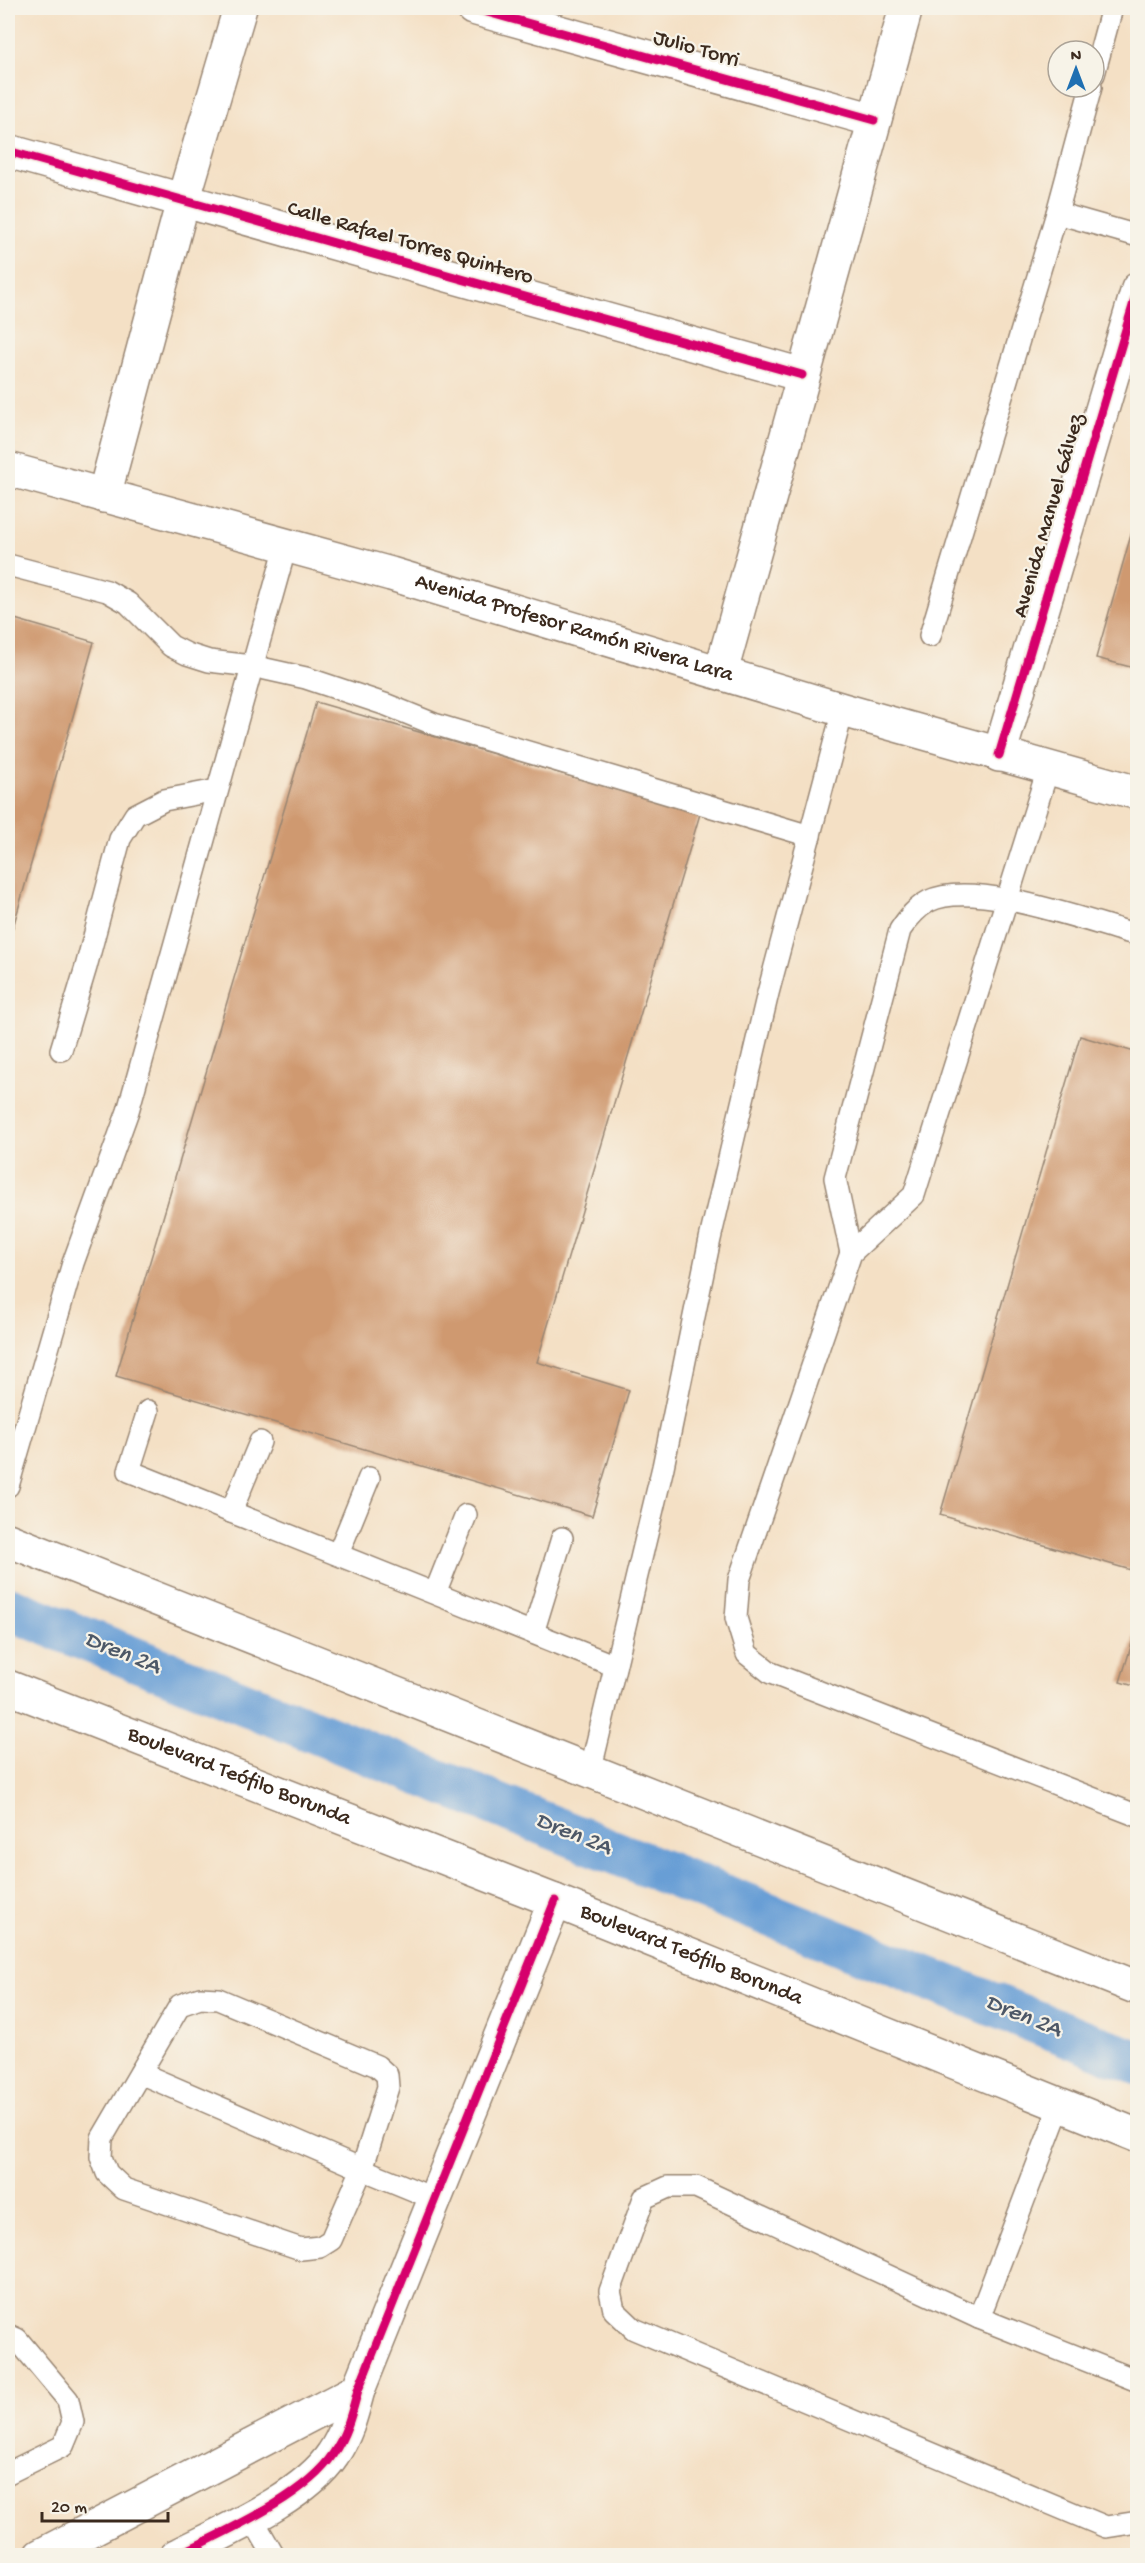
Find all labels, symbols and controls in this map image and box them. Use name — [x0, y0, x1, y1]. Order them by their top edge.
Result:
street label: Julio Torri — [650, 25, 742, 75]
north arrow — [1046, 39, 1106, 99]
text: N — [1071, 48, 1082, 67]
street label: Calle Rafael Torres Quintero — [284, 196, 536, 292]
street label: Avenida Manuel Gálvez — [1008, 410, 1092, 621]
street label: Avenida Profesor Ramón Rivera Lara — [412, 569, 737, 689]
water label: Dren 2A — [80, 1626, 166, 1683]
street label: Boulevard Teófilo Borunda — [123, 1722, 355, 1833]
water label: Dren 2A — [531, 1807, 617, 1864]
street label: Boulevard Teófilo Borunda — [575, 1899, 807, 2013]
water label: Dren 2A — [981, 1989, 1067, 2046]
scale bar — [42, 2485, 168, 2523]
text: 20 m — [51, 2498, 87, 2519]

